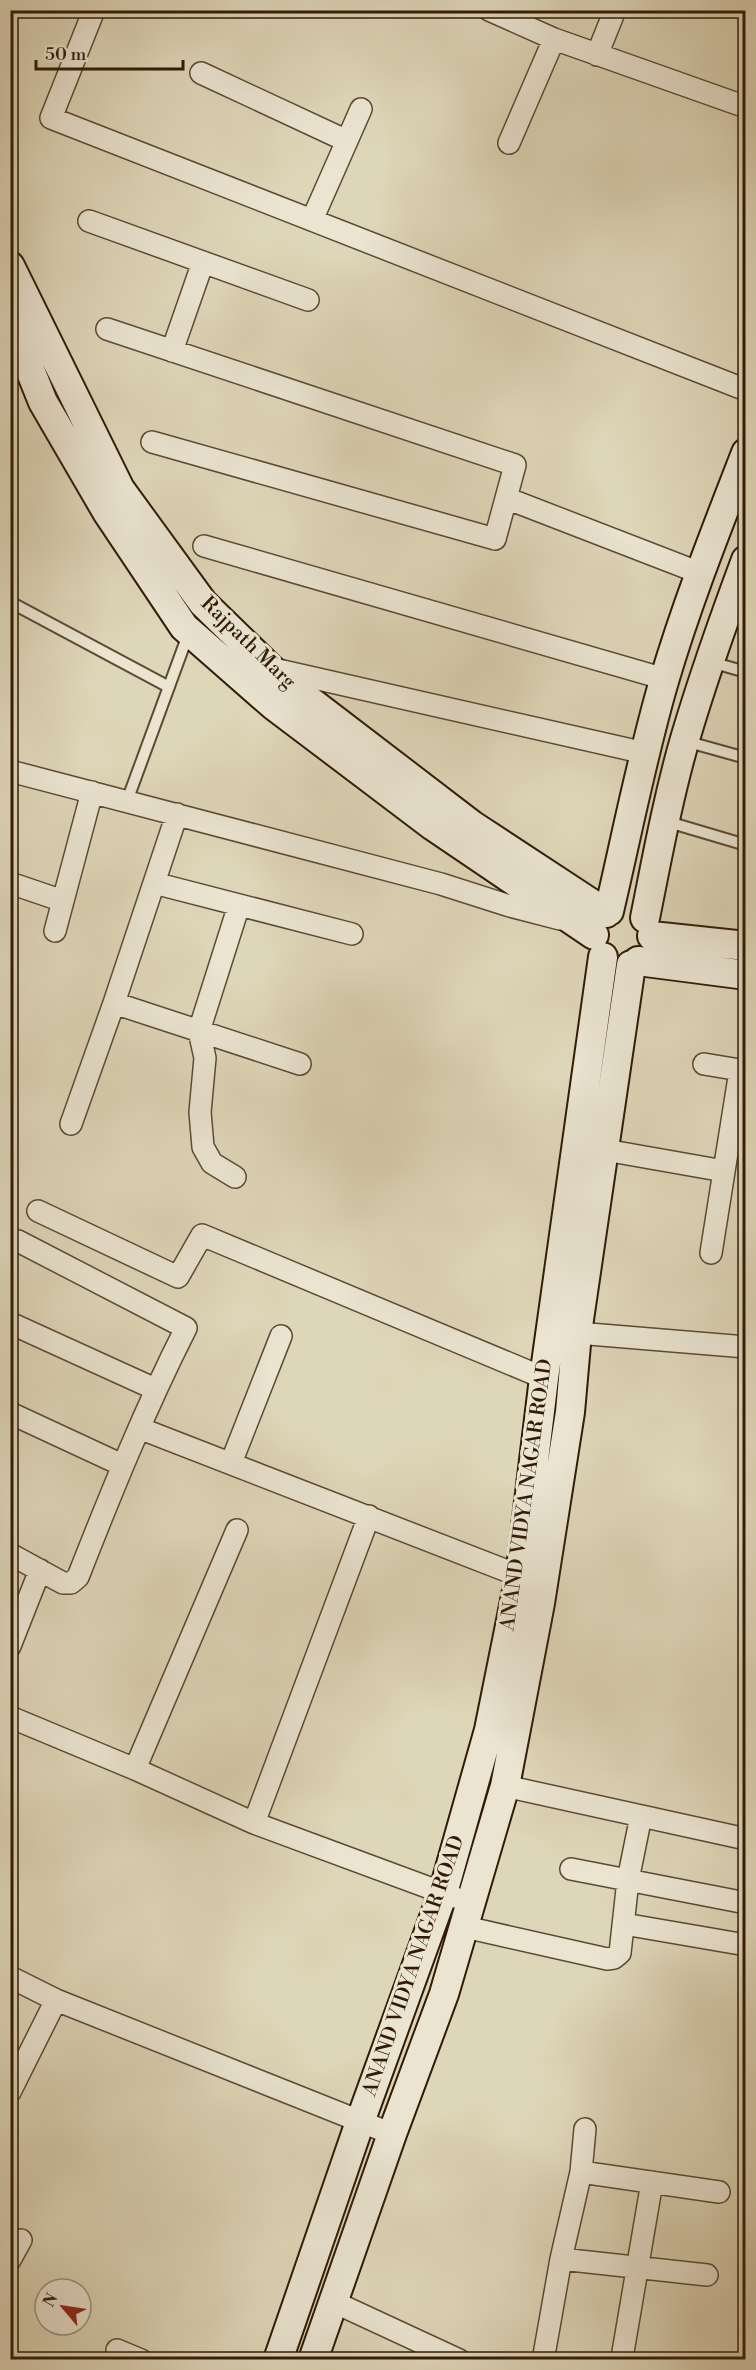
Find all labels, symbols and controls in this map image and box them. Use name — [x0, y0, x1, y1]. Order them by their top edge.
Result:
scale bar — [36, 33, 183, 71]
text: 50 m — [45, 43, 87, 66]
street label: Rajpath Marg — [195, 591, 301, 695]
street label: ANAND VIDYA NAGAR ROAD — [495, 1357, 558, 1634]
street label: ANAND VIDYA NAGAR ROAD — [357, 1832, 470, 2101]
north arrow — [33, 2277, 93, 2337]
text: N — [39, 2290, 63, 2311]

